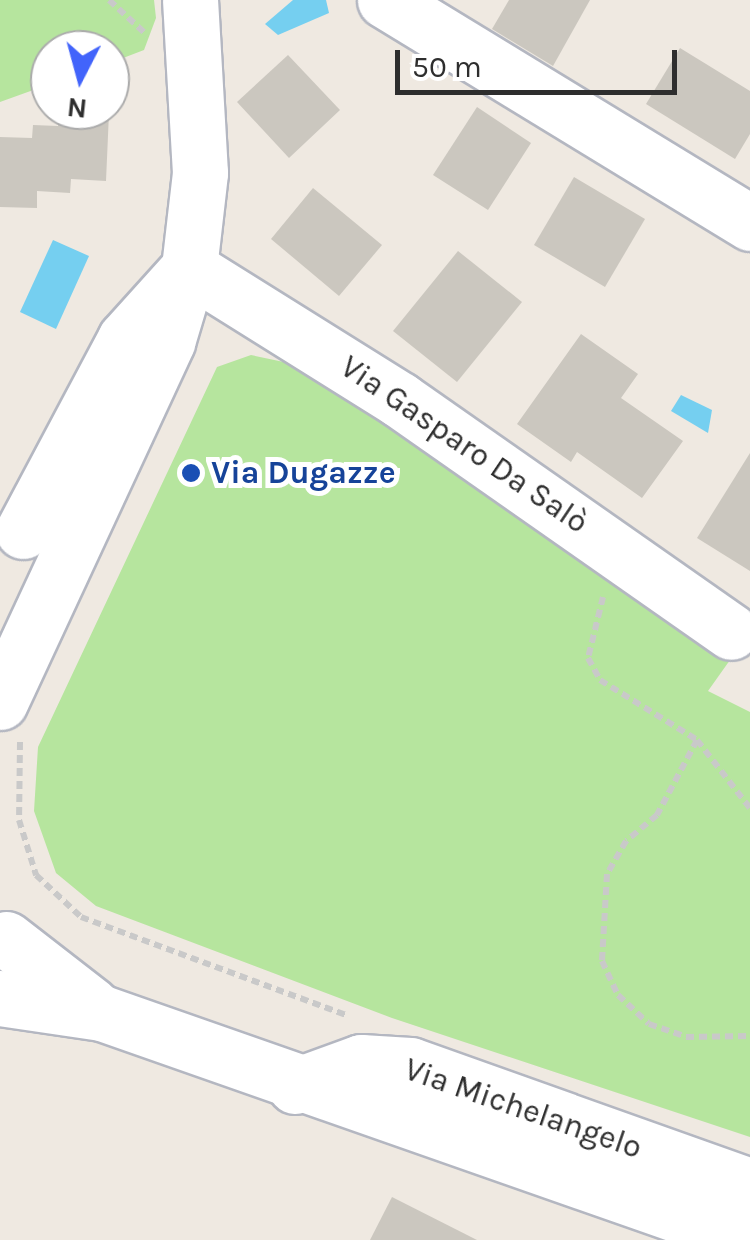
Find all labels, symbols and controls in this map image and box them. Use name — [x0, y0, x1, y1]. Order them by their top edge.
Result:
north arrow — [30, 30, 130, 130]
scale bar — [400, 30, 682, 92]
text: 50 m — [412, 49, 482, 85]
text: N — [65, 91, 89, 126]
street label: Via Gasparo Da Salò — [333, 348, 595, 542]
place label: Via Dugazze — [211, 454, 396, 492]
marker: Via Dugazze — [180, 462, 202, 484]
street label: Via Michelangelo — [399, 1050, 647, 1168]

